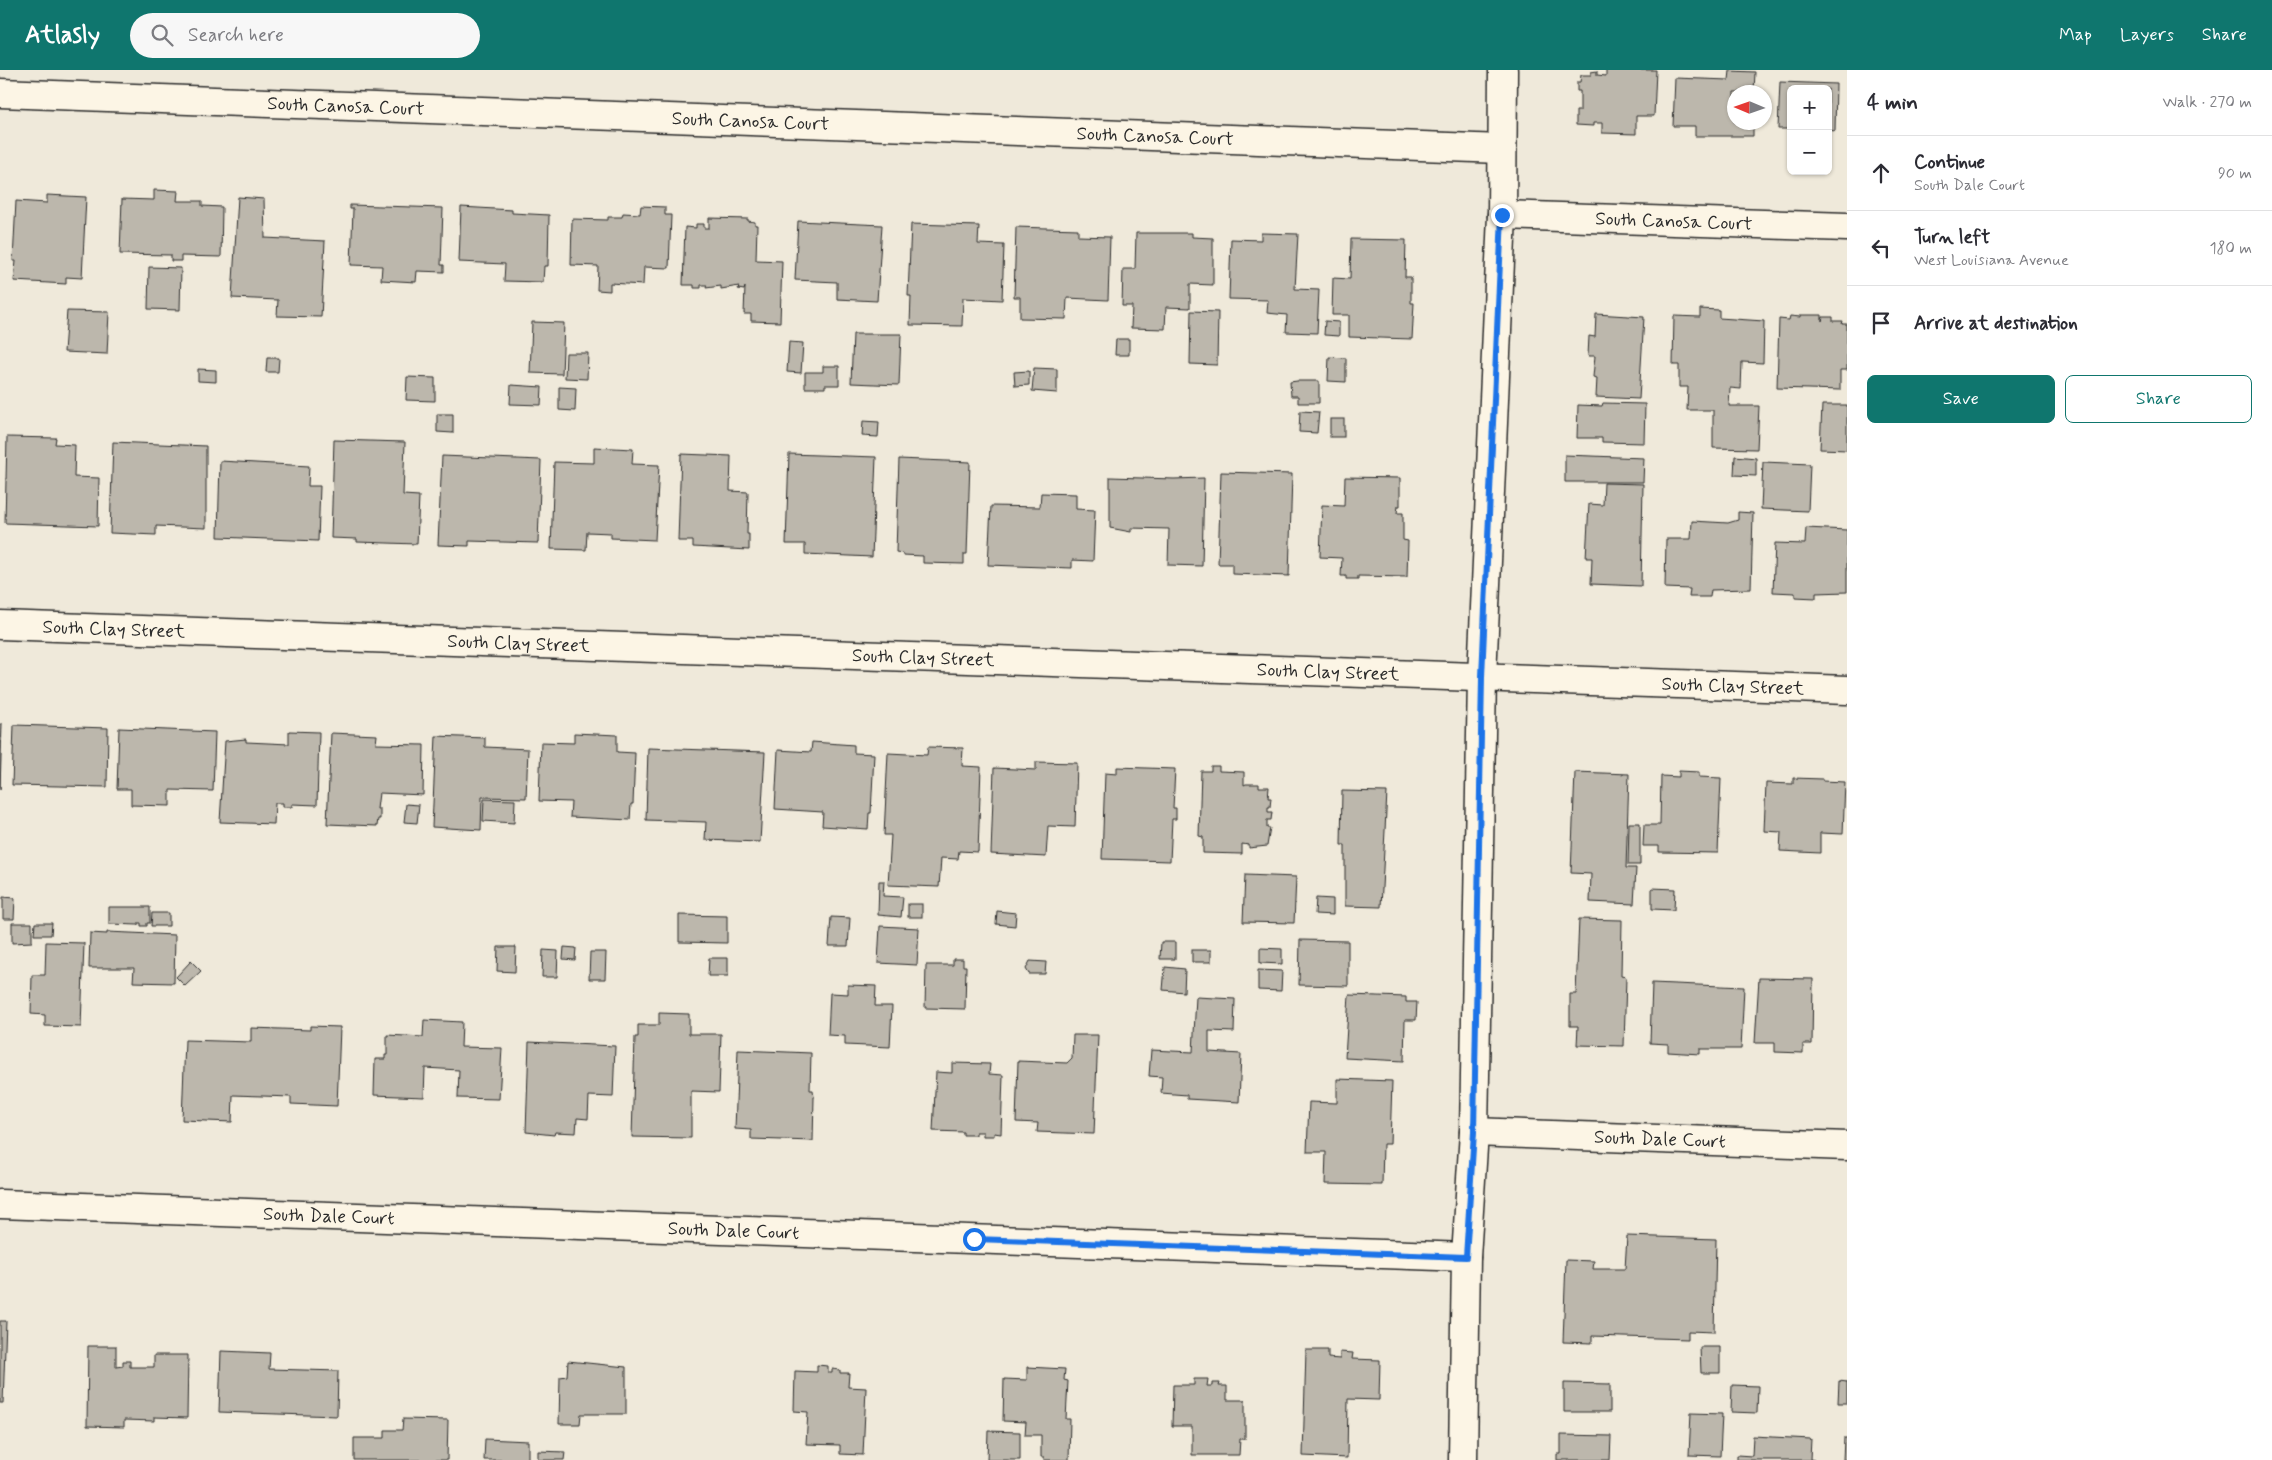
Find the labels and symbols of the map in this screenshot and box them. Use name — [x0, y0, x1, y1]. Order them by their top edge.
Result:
north arrow — [1727, 85, 1772, 130]
street label: South Canosa Court — [267, 90, 425, 121]
street label: South Canosa Court — [671, 106, 830, 136]
street label: South Canosa Court — [1076, 121, 1234, 151]
route end — [1491, 204, 1514, 227]
street label: South Canosa Court — [1595, 206, 1753, 236]
street label: South Clay Street — [42, 614, 186, 644]
street label: South Clay Street — [447, 628, 590, 658]
street label: South Clay Street — [852, 642, 995, 673]
street label: South Clay Street — [1256, 657, 1400, 687]
street label: South Clay Street — [1661, 671, 1805, 701]
street label: South Dale Court — [1593, 1124, 1726, 1154]
street label: South Dale Court — [262, 1201, 395, 1231]
street label: South Dale Court — [667, 1216, 800, 1245]
route start — [963, 1228, 986, 1251]

